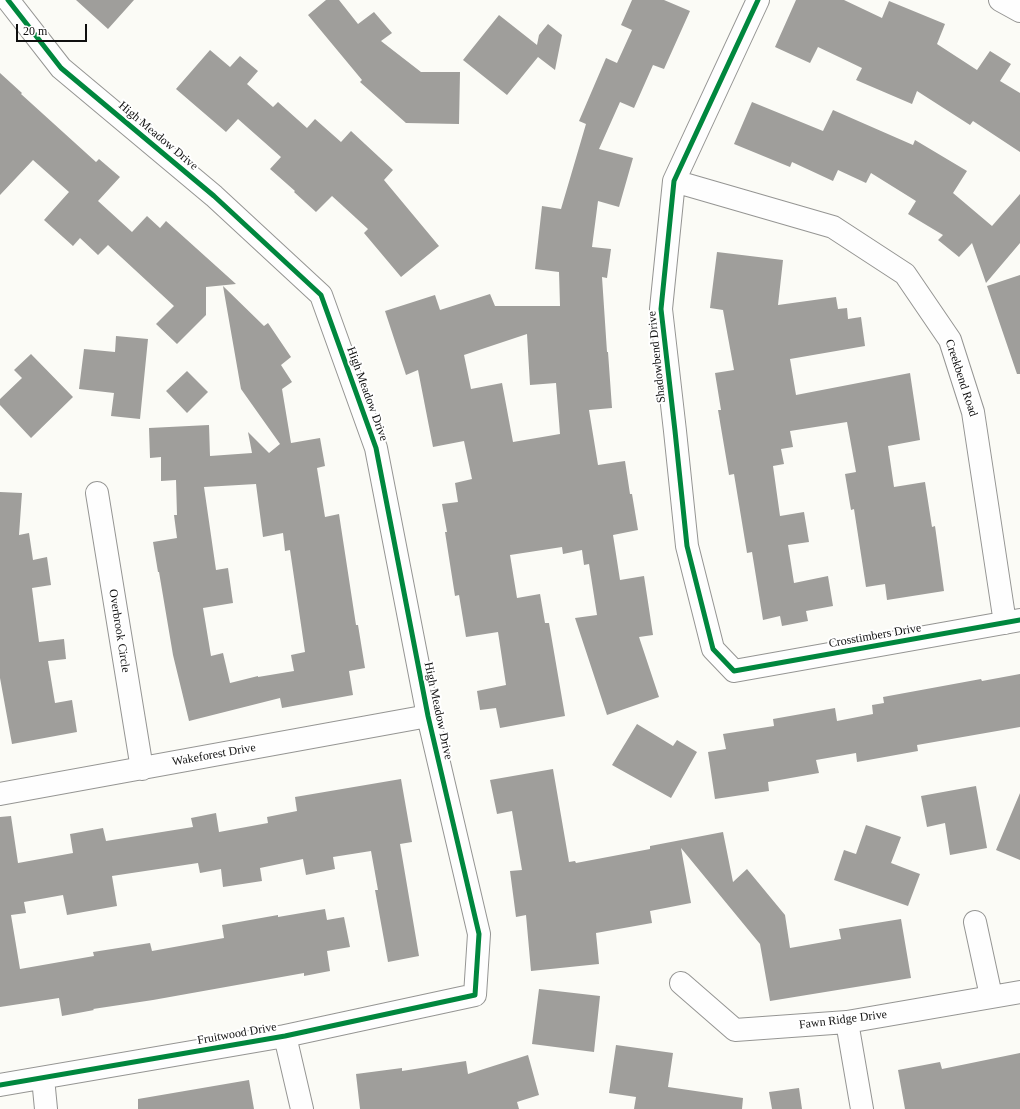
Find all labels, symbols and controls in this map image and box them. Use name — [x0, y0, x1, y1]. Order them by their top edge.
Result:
scale bar — [18, 16, 89, 42]
text: 20 m — [23, 24, 47, 38]
street label: High Meadow Drive — [115, 99, 201, 173]
street label: Shadowbend Drive — [645, 310, 669, 404]
street label: Creekbend Road — [942, 338, 980, 418]
street label: High Meadow Drive — [343, 345, 391, 443]
street label: Overbrook Circle — [105, 588, 133, 674]
street label: Crosstimbers Drive — [828, 621, 922, 651]
street label: High Meadow Drive — [421, 661, 455, 761]
street label: Wakeforest Drive — [171, 741, 257, 769]
street label: Fawn Ridge Drive — [798, 1007, 888, 1033]
street label: Fruitwood Drive — [196, 1020, 278, 1048]

